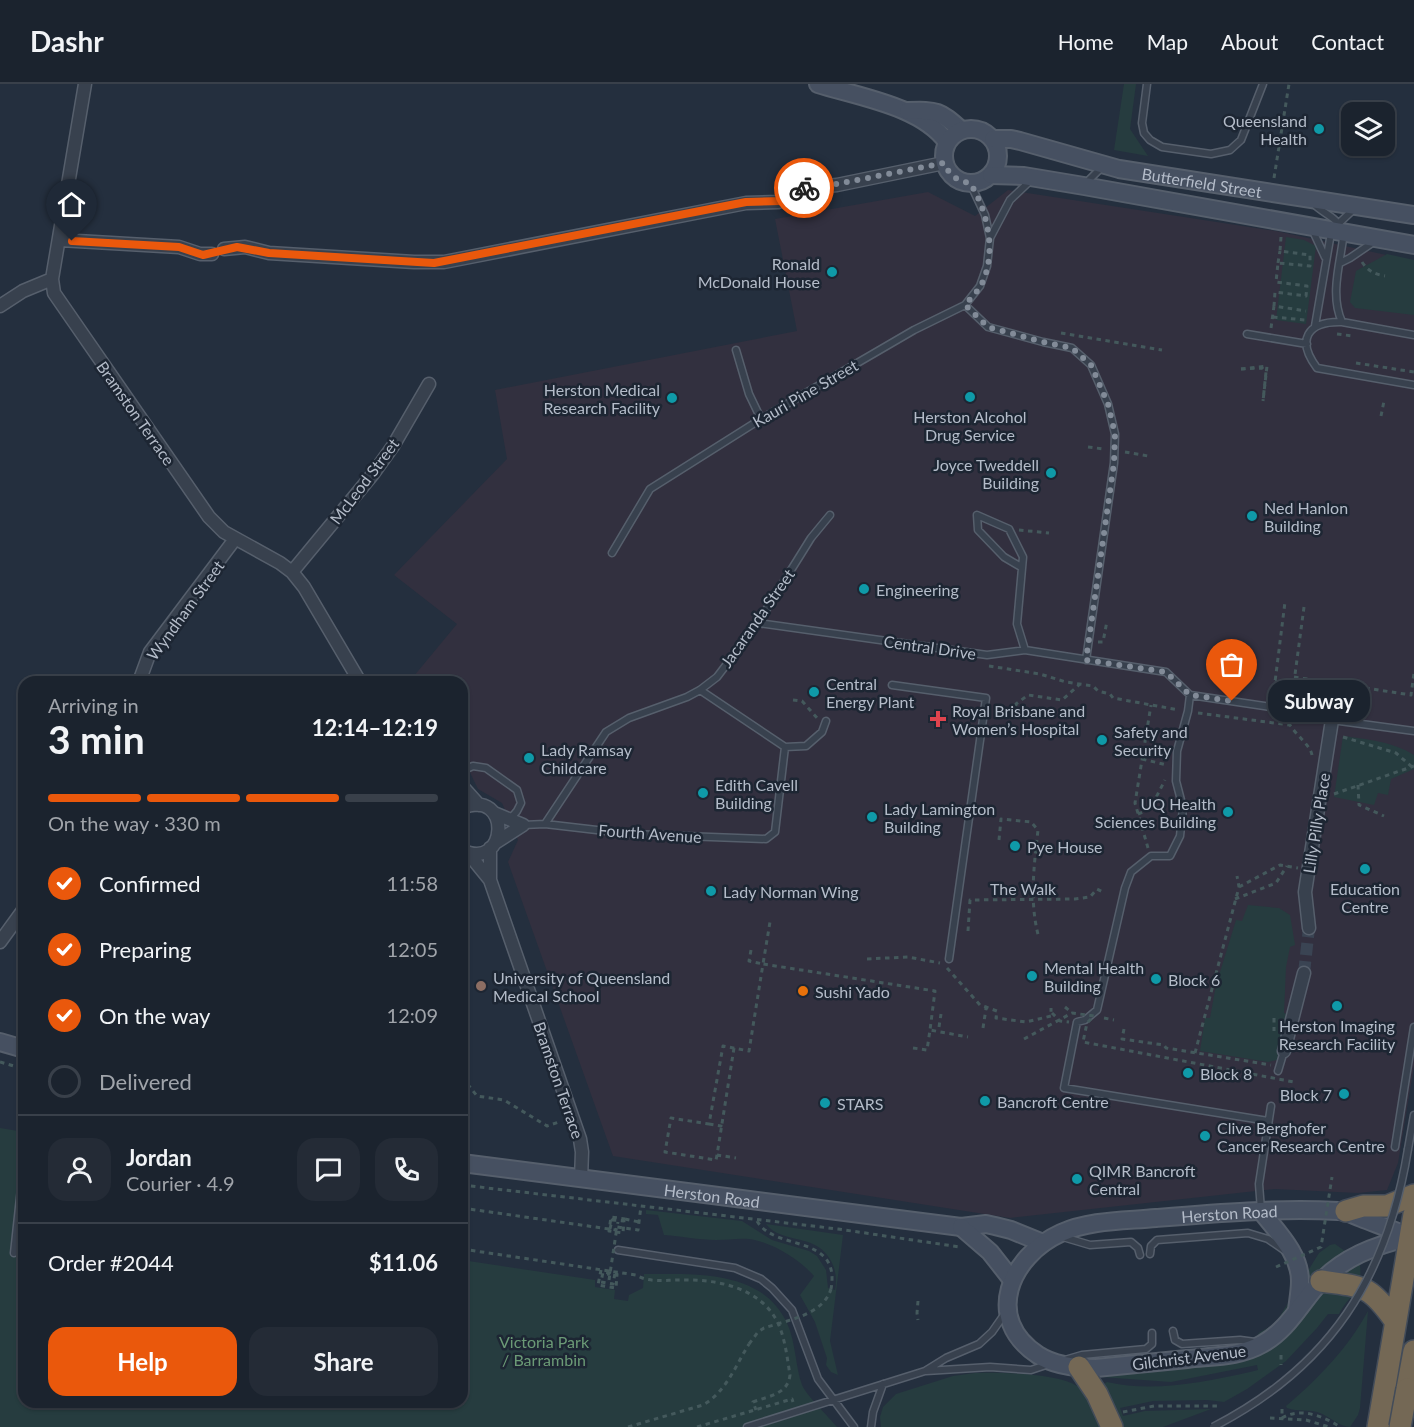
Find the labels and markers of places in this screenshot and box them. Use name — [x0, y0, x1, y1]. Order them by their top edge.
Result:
place label: Queensland Health — [1223, 111, 1307, 148]
marker: Queensland Health — [1312, 122, 1326, 136]
pin — [46, 179, 97, 241]
place label: Ronald McDonald House — [698, 254, 820, 291]
marker: Ronald McDonald House — [825, 265, 839, 279]
place label: Herston Medical Research Facility — [544, 380, 661, 417]
marker: Herston Alcohol Drug Service — [963, 390, 977, 404]
marker: Herston Medical Research Facility — [665, 391, 679, 405]
place label: Herston Alcohol Drug Service — [913, 407, 1027, 444]
place label: Joyce Tweddell Building — [933, 455, 1039, 492]
marker: Joyce Tweddell Building — [1044, 466, 1058, 480]
place label: Ned Hanlon Building — [1264, 498, 1348, 535]
marker: Ned Hanlon Building — [1245, 509, 1259, 523]
place label: Engineering — [876, 580, 959, 599]
marker: Engineering — [857, 582, 871, 596]
pin — [1206, 639, 1257, 701]
place label: Central Energy Plant — [826, 674, 914, 711]
callout: Subway — [1268, 680, 1370, 722]
marker: Central Energy Plant — [807, 685, 821, 699]
place label: Royal Brisbane and Women’s Hospital — [952, 701, 1085, 738]
marker: Royal Brisbane and Women’s Hospital — [929, 710, 947, 728]
place label: Safety and Security — [1114, 722, 1188, 759]
marker: Safety and Security — [1095, 733, 1109, 747]
place label: Lady Ramsay Childcare — [541, 740, 633, 777]
marker: Lady Ramsay Childcare — [522, 751, 536, 765]
place label: Edith Cavell Building — [715, 775, 798, 812]
marker: Edith Cavell Building — [696, 786, 710, 800]
place label: UQ Health Sciences Building — [1095, 794, 1216, 831]
place label: Lady Lamington Building — [884, 799, 995, 836]
marker: UQ Health Sciences Building — [1221, 805, 1235, 819]
marker: Lady Lamington Building — [865, 810, 879, 824]
place label: Pye House — [1027, 837, 1103, 856]
marker: Pye House — [1008, 839, 1022, 853]
marker: Education Centre — [1358, 862, 1372, 876]
place label: Education Centre — [1330, 879, 1400, 916]
place label: Lady Norman Wing — [723, 882, 858, 901]
marker: Lady Norman Wing — [704, 884, 718, 898]
place label: Mental Health Building — [1044, 958, 1144, 995]
place label: University of Queensland Medical School — [493, 968, 670, 1005]
marker: Mental Health Building — [1025, 969, 1039, 983]
place label: Block 6 — [1168, 970, 1220, 989]
marker: Block 6 — [1149, 972, 1163, 986]
marker: University of Queensland Medical School — [474, 979, 488, 993]
place label: Sushi Yado — [815, 982, 890, 1001]
marker: Sushi Yado — [796, 984, 810, 998]
marker: Herston Imaging Research Facility — [1330, 999, 1344, 1013]
place label: Herston Imaging Research Facility — [1279, 1016, 1396, 1053]
place label: Block 8 — [1200, 1064, 1252, 1083]
marker: Block 8 — [1181, 1066, 1195, 1080]
place label: Block 7 — [1280, 1085, 1332, 1104]
marker: Block 7 — [1337, 1087, 1351, 1101]
place label: Bancroft Centre — [997, 1092, 1109, 1111]
place label: STARS — [837, 1094, 884, 1113]
marker: Bancroft Centre — [978, 1094, 992, 1108]
marker: STARS — [818, 1096, 832, 1110]
place label: Clive Berghofer Cancer Research Centre — [1217, 1118, 1385, 1155]
marker: Clive Berghofer Cancer Research Centre — [1198, 1129, 1212, 1143]
place label: QIMR Bancroft Central — [1089, 1161, 1195, 1198]
marker: QIMR Bancroft Central — [1070, 1172, 1084, 1186]

